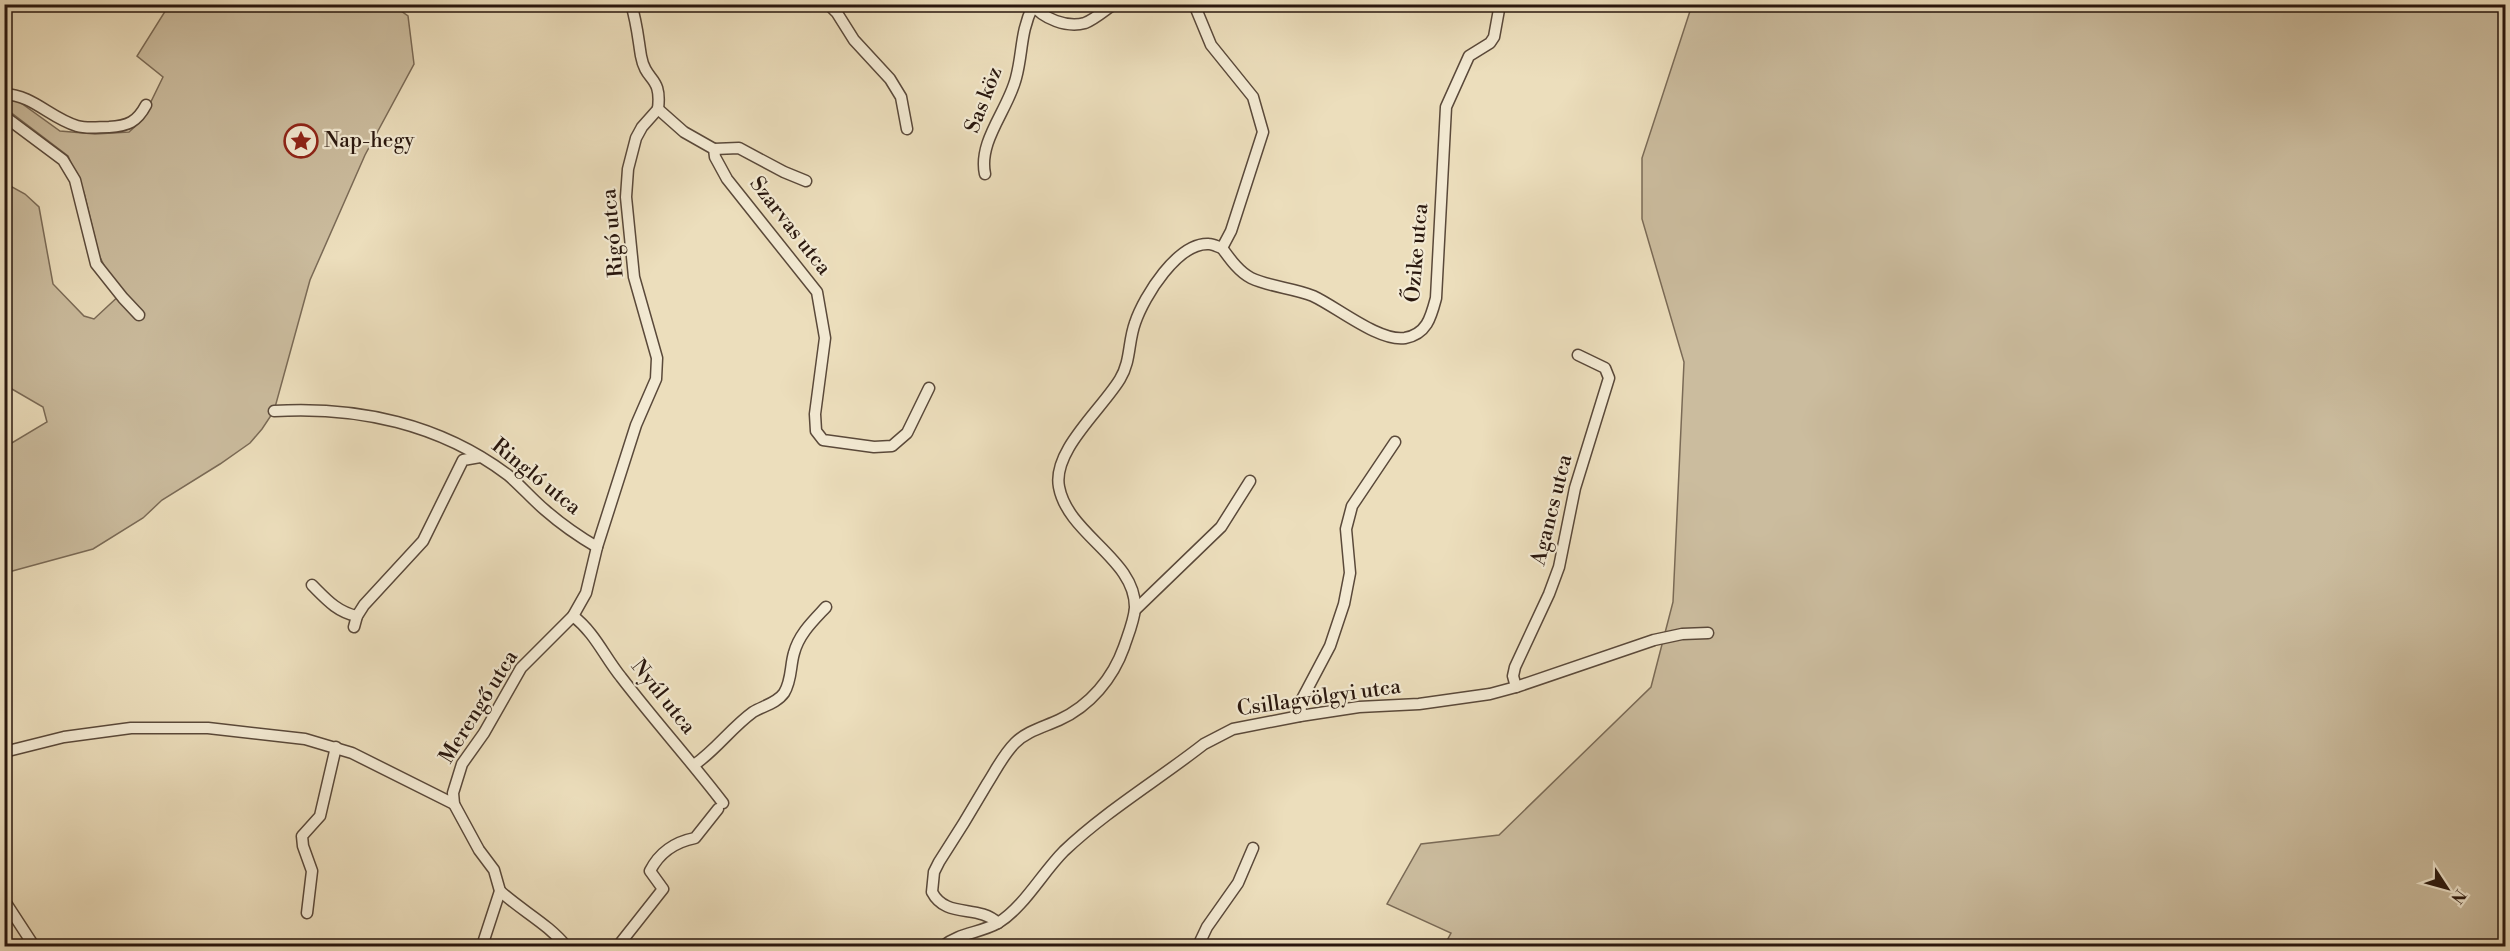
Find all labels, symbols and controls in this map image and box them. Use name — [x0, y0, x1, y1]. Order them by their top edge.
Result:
street label: Sas köz — [960, 63, 1008, 137]
place icon: Nap-hegy — [283, 123, 319, 159]
place label: Nap-hegy — [324, 128, 415, 154]
street label: Szarvas utca — [744, 172, 837, 281]
street label: Rigó utca — [596, 187, 630, 278]
street label: Őzike utca — [1398, 202, 1434, 304]
street label: Ringló utca — [486, 433, 586, 521]
street label: Agancs utca — [1525, 451, 1578, 569]
street label: Merengő utca — [434, 645, 524, 768]
street label: Nyúl utca — [625, 654, 701, 740]
street label: Csillagvölgyi utca — [1235, 674, 1403, 722]
north arrow — [2417, 858, 2477, 918]
text: N — [2446, 885, 2470, 908]

